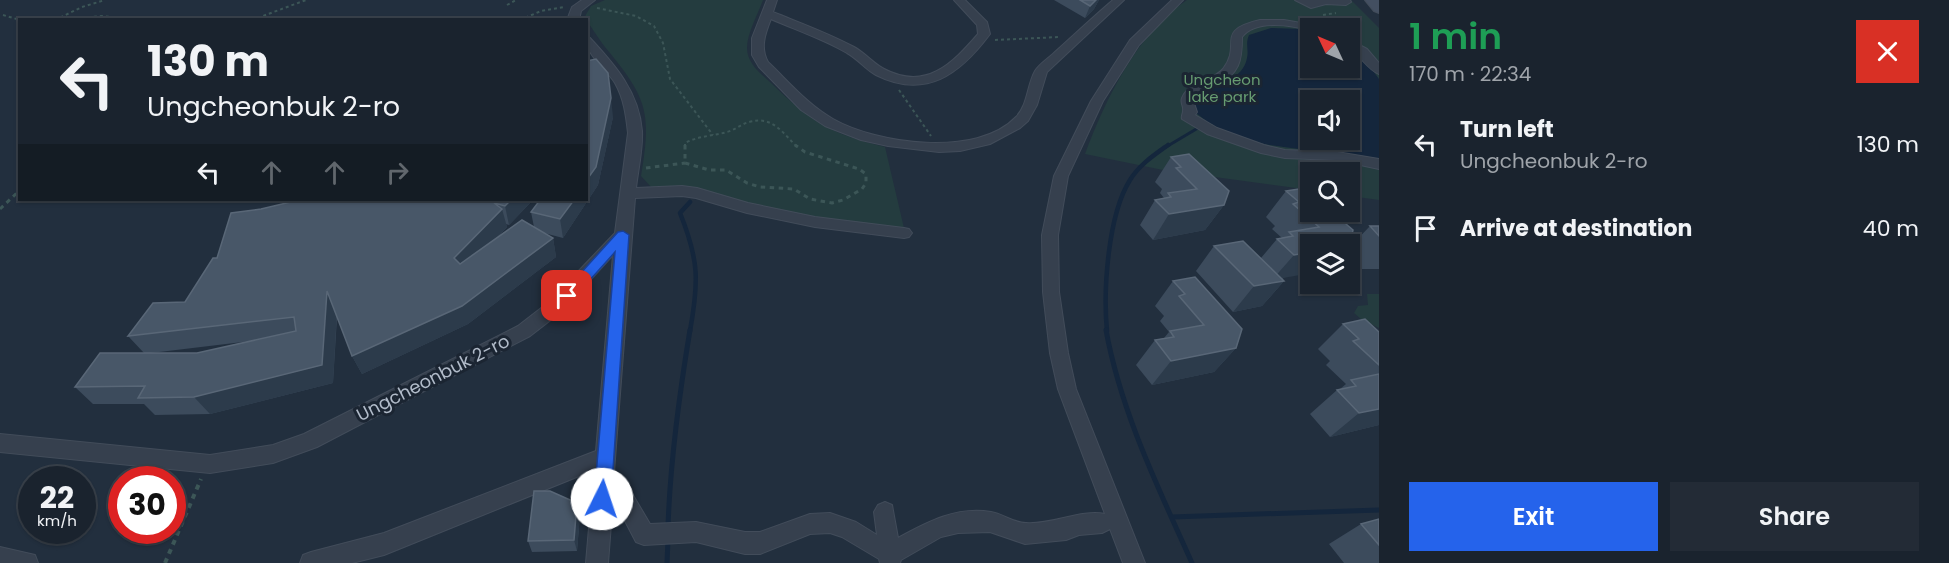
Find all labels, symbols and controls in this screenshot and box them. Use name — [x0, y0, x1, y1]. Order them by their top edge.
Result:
text: 1 min — [1409, 11, 1502, 62]
north arrow — [1300, 18, 1360, 78]
map controls — [1300, 18, 1360, 294]
button: close — [1856, 20, 1919, 83]
text: 130 m — [147, 32, 269, 91]
icon: left — [48, 42, 126, 120]
text: 170 m · 22:34 — [1409, 60, 1531, 88]
park label: Ungcheon lake park — [1183, 69, 1261, 107]
text: Ungcheonbuk 2-ro — [147, 88, 400, 125]
button: sound — [1300, 90, 1360, 150]
text: Turn left — [1460, 114, 1554, 145]
icon: left — [1409, 128, 1442, 161]
text: 130 m — [1857, 129, 1919, 160]
text: Ungcheonbuk 2-ro — [1460, 147, 1648, 175]
icon: left — [192, 156, 225, 189]
icon: ahead — [255, 156, 288, 189]
icon: ahead — [318, 156, 351, 189]
icon: right — [381, 156, 414, 189]
button: search — [1300, 162, 1360, 222]
icon: arrive — [1409, 212, 1442, 245]
text: Arrive at destination — [1460, 213, 1692, 244]
text: 40 m — [1863, 213, 1919, 244]
button: layers — [1300, 234, 1360, 294]
pin — [541, 270, 592, 321]
icon: arrive — [550, 279, 583, 312]
street label: Ungcheonbuk 2-ro — [352, 328, 514, 427]
speed limit sign: 30 — [108, 466, 186, 544]
position arrow — [570, 467, 634, 531]
text: 22 — [40, 476, 74, 519]
button: Exit — [1409, 482, 1658, 551]
button: Share — [1670, 482, 1919, 551]
text: km/h — [37, 510, 77, 531]

